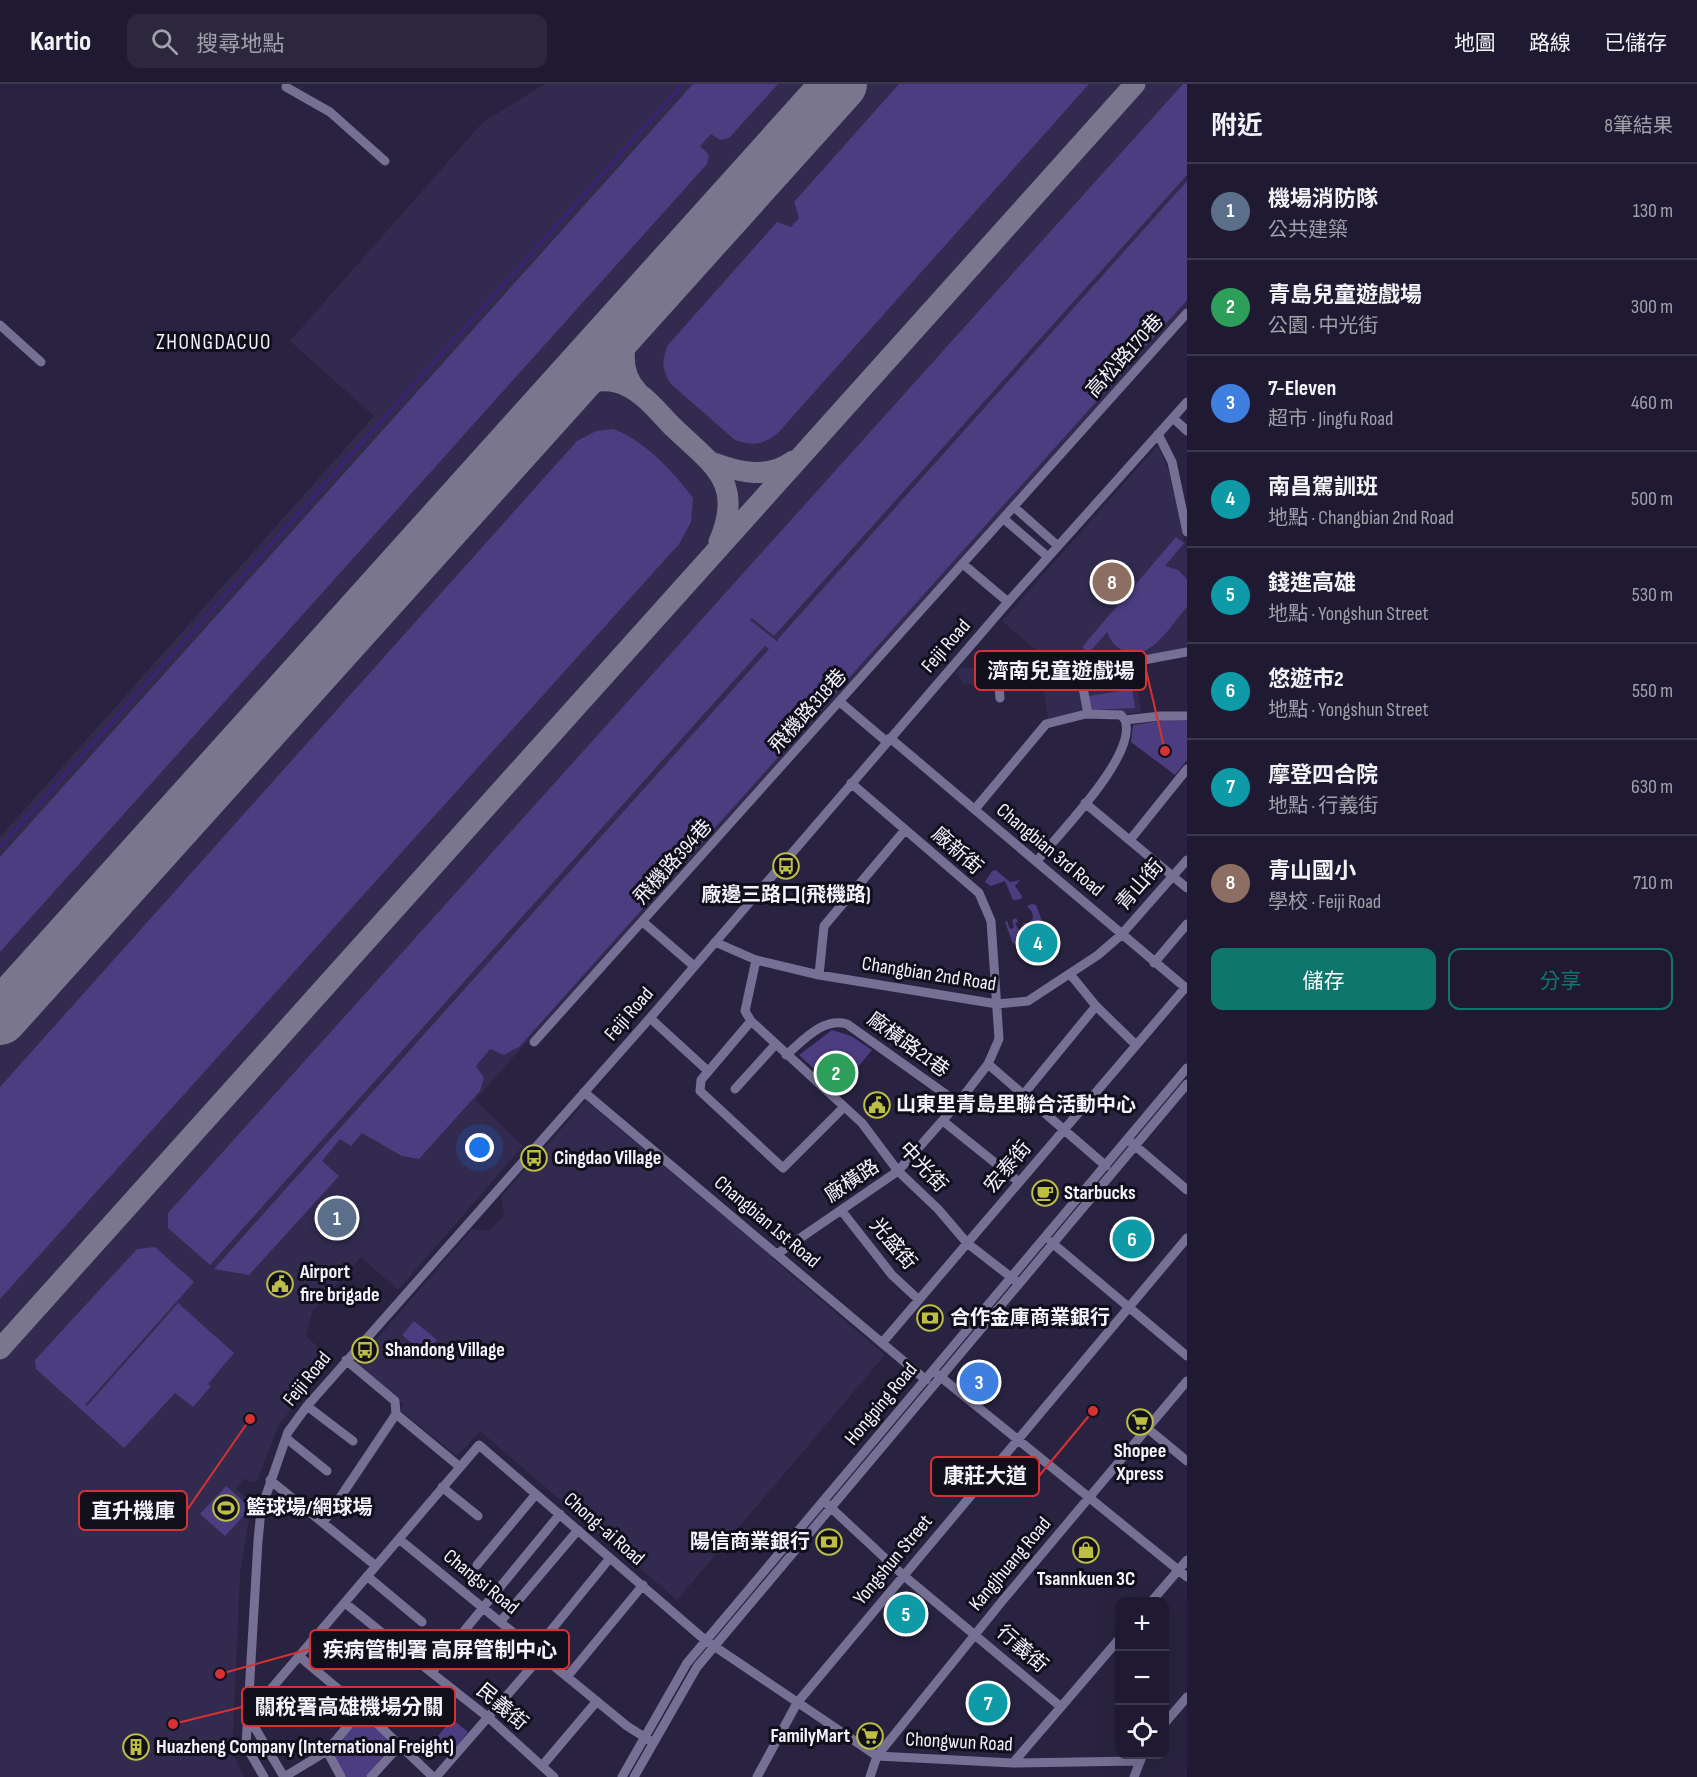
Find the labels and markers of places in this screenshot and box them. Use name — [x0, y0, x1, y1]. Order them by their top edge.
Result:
pin: 8 — [1092, 560, 1132, 604]
callout: 濟南兒童遊戲場 — [975, 651, 1146, 690]
bus stop icon: 廠邊三路口(飛機路) — [771, 851, 801, 881]
place label: 廠邊三路口(飛機路) — [701, 883, 871, 907]
pin: 4 — [1018, 920, 1058, 966]
pin: 2 — [816, 1050, 856, 1096]
public building icon: 山東里青島里聯合活動中心 — [862, 1090, 892, 1120]
place label: 山東里青島里聯合活動中心 — [896, 1093, 1136, 1117]
bus stop icon: Cingdao Village — [519, 1143, 549, 1173]
place label: Cingdao Village — [554, 1146, 661, 1170]
cafe icon: Starbucks — [1030, 1178, 1060, 1208]
place label: Starbucks — [1064, 1181, 1136, 1205]
pin: 1 — [318, 1196, 356, 1240]
pin: 6 — [1112, 1216, 1152, 1262]
place label: Airport fire brigade — [299, 1260, 380, 1307]
public building icon: Airport fire brigade — [265, 1269, 295, 1299]
bank icon: 合作金庫商業銀行 — [915, 1303, 945, 1333]
place label: 合作金庫商業銀行 — [950, 1306, 1110, 1330]
bus stop icon: Shandong Village — [350, 1335, 380, 1365]
place label: Shandong Village — [385, 1338, 505, 1362]
pin: 3 — [960, 1360, 998, 1404]
supermarket icon: Shopee Xpress — [1125, 1407, 1155, 1437]
place label: Shopee Xpress — [1114, 1439, 1166, 1486]
callout: 康莊大道 — [931, 1457, 1039, 1496]
callout: 直升機庫 — [79, 1491, 187, 1530]
sports icon: 籃球場/網球場 — [211, 1493, 241, 1523]
place label: 籃球場/網球場 — [246, 1496, 373, 1520]
bank icon: 陽信商業銀行 — [814, 1527, 844, 1557]
place label: 陽信商業銀行 — [690, 1530, 810, 1554]
shop icon: Tsannkuen 3C — [1071, 1535, 1101, 1565]
place label: Tsannkuen 3C — [1037, 1567, 1135, 1591]
pin: 5 — [886, 1592, 926, 1636]
callout: 疾病管制署 高屏管制中心 — [310, 1630, 569, 1669]
pin: 7 — [968, 1680, 1008, 1726]
callout: 關稅署高雄機場分關 — [242, 1687, 455, 1726]
supermarket icon: FamilyMart — [855, 1721, 885, 1751]
place label: FamilyMart — [771, 1724, 850, 1748]
building icon: Huazheng Company (International Freight) — [121, 1732, 151, 1762]
place label: Huazheng Company (International Freight) — [156, 1735, 454, 1759]

